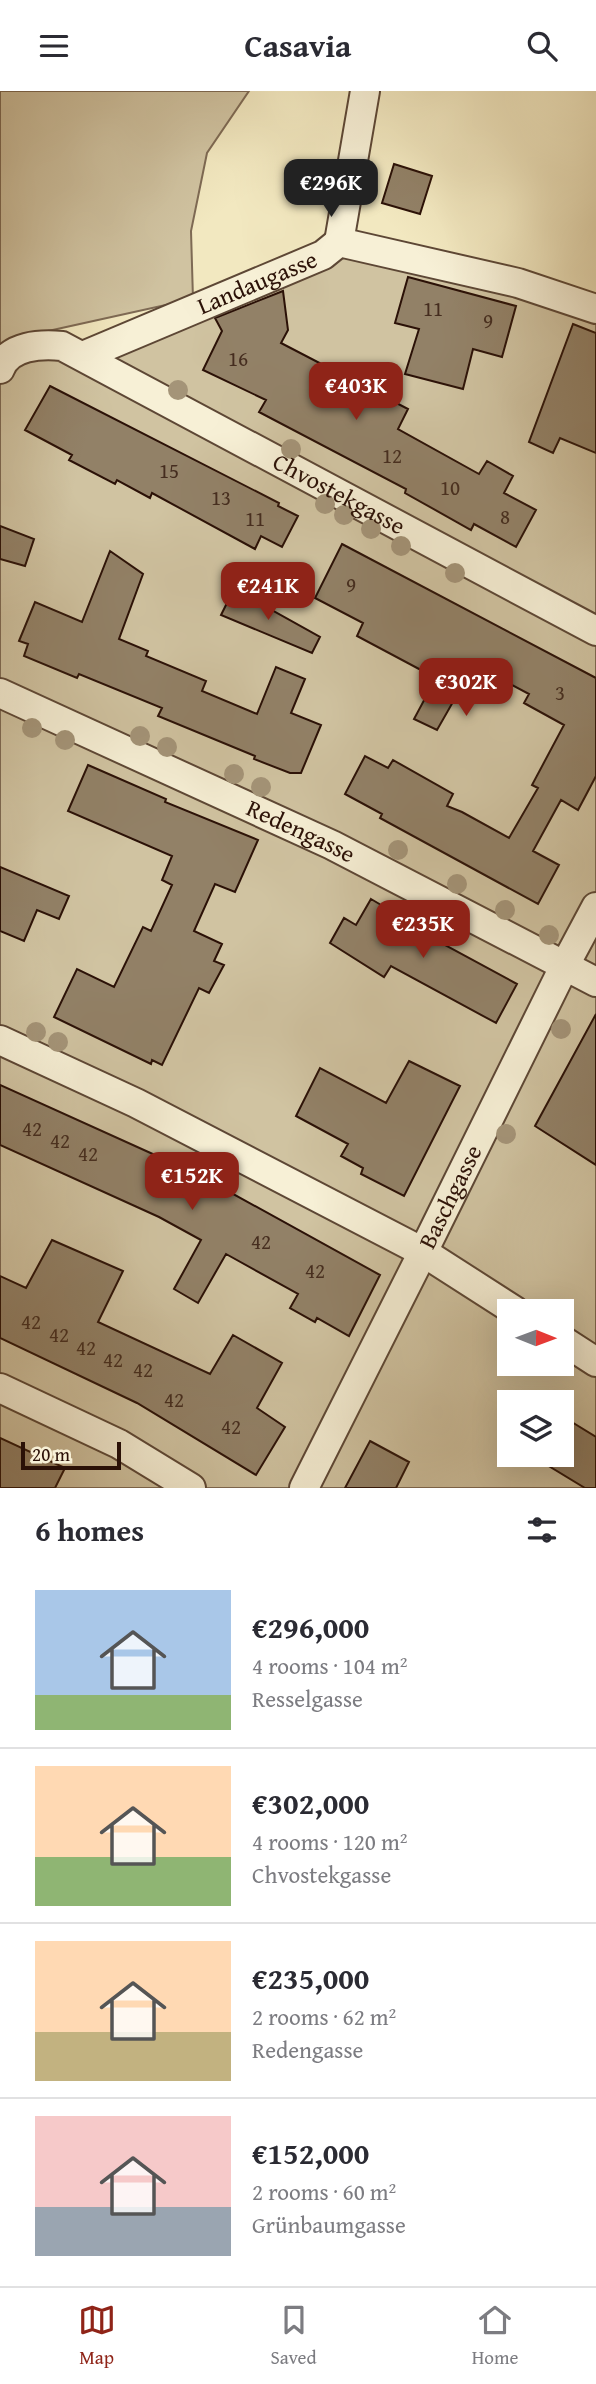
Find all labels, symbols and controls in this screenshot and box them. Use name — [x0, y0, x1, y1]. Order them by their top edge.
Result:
text: Casavia — [245, 22, 351, 69]
icon: menu — [35, 27, 73, 65]
icon: search — [523, 27, 561, 65]
pin: €296K — [282, 159, 380, 219]
text: €296K — [300, 165, 362, 198]
street label: Landaugasse — [192, 241, 322, 323]
house number: 11 — [423, 293, 443, 324]
house number: 9 — [483, 305, 493, 336]
house number: 16 — [228, 343, 248, 374]
pin: €403K — [307, 363, 405, 422]
text: €403K — [325, 368, 387, 401]
house number: 12 — [382, 440, 402, 471]
street label: Chvostekgasse — [267, 444, 412, 543]
house number: 15 — [159, 455, 179, 486]
house number: 10 — [440, 472, 460, 503]
house number: 13 — [211, 482, 231, 513]
house number: 8 — [500, 501, 510, 532]
house number: 11 — [245, 503, 265, 534]
pin: €241K — [219, 563, 317, 622]
text: €241K — [237, 568, 299, 601]
house number: 9 — [346, 569, 356, 600]
pin: €302K — [417, 659, 515, 718]
text: €302K — [435, 664, 497, 697]
house number: 3 — [555, 677, 565, 708]
street label: Redengasse — [241, 790, 362, 871]
pin: €235K — [374, 901, 472, 960]
text: €235K — [392, 906, 454, 939]
house number: 42 — [22, 1113, 42, 1144]
house number: 42 — [50, 1125, 70, 1156]
house number: 42 — [78, 1138, 98, 1169]
street label: Baschgasse — [409, 1139, 490, 1254]
pin: €152K — [143, 1153, 241, 1212]
text: €152K — [161, 1158, 223, 1191]
house number: 42 — [251, 1226, 271, 1257]
house number: 42 — [305, 1255, 325, 1286]
north arrow — [497, 1299, 574, 1375]
map controls — [497, 1299, 574, 1467]
house number: 42 — [21, 1306, 41, 1337]
house number: 42 — [49, 1319, 69, 1350]
house number: 42 — [76, 1332, 96, 1363]
house number: 42 — [103, 1344, 123, 1375]
house number: 42 — [133, 1354, 153, 1385]
house number: 42 — [164, 1384, 184, 1415]
button: layers — [497, 1390, 574, 1467]
house number: 42 — [221, 1411, 241, 1442]
scale bar — [21, 1439, 121, 1471]
text: 20 m — [32, 1440, 70, 1468]
text: 6 homes — [35, 1508, 144, 1552]
icon: filters — [523, 1511, 561, 1549]
text: €296,000 — [252, 1605, 369, 1649]
icon: home — [91, 1618, 175, 1702]
text: 4 rooms · 104 m² — [252, 1649, 407, 1682]
text: Resselgasse — [252, 1682, 363, 1715]
text: €302,000 — [252, 1781, 369, 1825]
icon: home — [91, 1794, 175, 1878]
text: 4 rooms · 120 m² — [252, 1825, 407, 1858]
text: Chvostekgasse — [252, 1858, 391, 1891]
text: €235,000 — [252, 1956, 369, 2000]
icon: home — [91, 1969, 175, 2053]
text: 2 rooms · 62 m² — [252, 2000, 396, 2033]
text: Redengasse — [252, 2033, 363, 2066]
text: €152,000 — [252, 2131, 369, 2175]
icon: home — [91, 2144, 175, 2228]
text: 2 rooms · 60 m² — [252, 2175, 396, 2208]
text: Grünbaumgasse — [252, 2208, 406, 2241]
tab: Map — [78, 2301, 116, 2371]
tab: Saved — [271, 2301, 317, 2371]
tab: Home — [472, 2301, 518, 2371]

